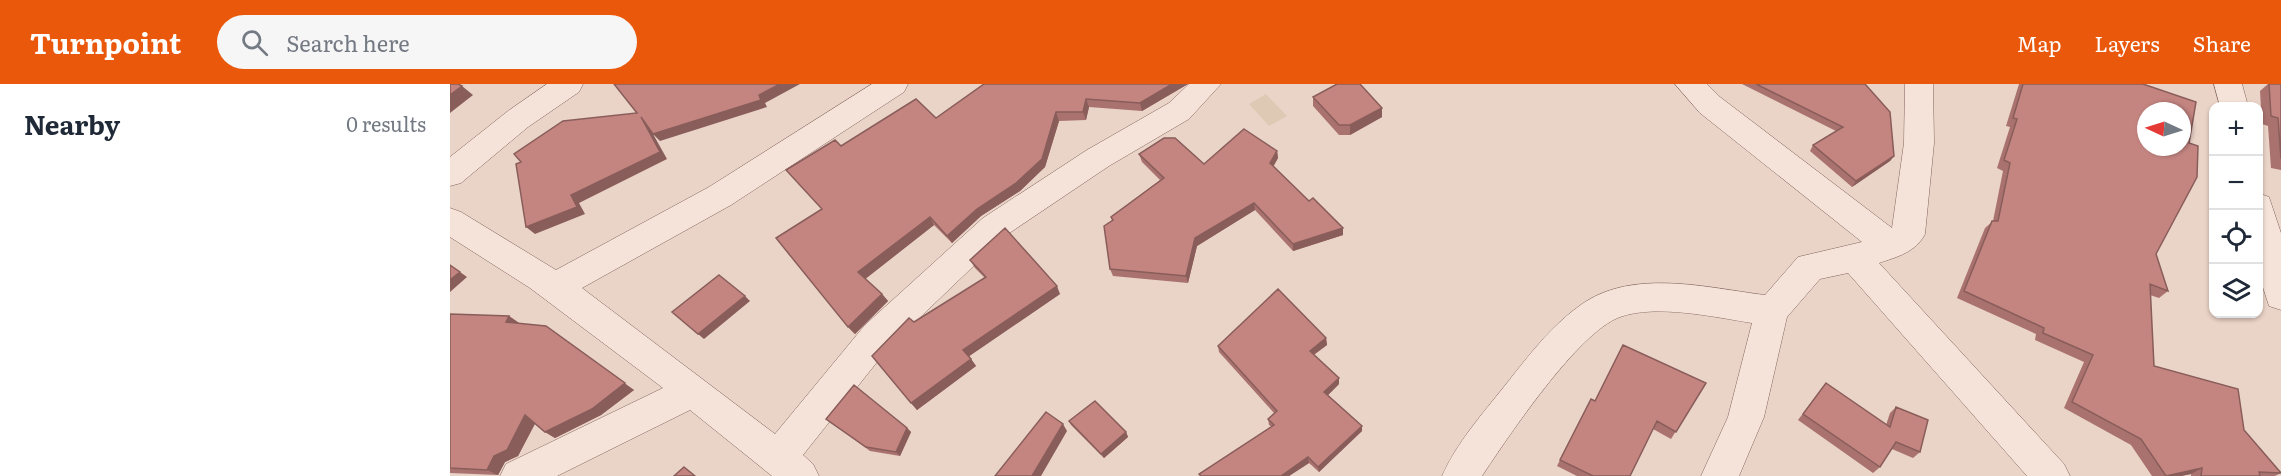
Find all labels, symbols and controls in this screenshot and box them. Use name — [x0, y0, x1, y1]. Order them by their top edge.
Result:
search box — [217, 15, 637, 69]
text: Turnpoint — [30, 21, 181, 63]
icon: search — [238, 26, 271, 59]
text: Search here — [286, 26, 410, 59]
text: Map — [2017, 27, 2062, 58]
text: Layers — [2095, 27, 2160, 58]
text: Share — [2193, 27, 2251, 58]
north arrow — [2137, 102, 2191, 156]
map controls — [2209, 102, 2263, 318]
button: + — [2209, 102, 2263, 156]
text: Nearby — [24, 104, 120, 143]
text: 0 results — [346, 108, 426, 138]
button: − — [2209, 156, 2263, 210]
button: locate — [2209, 210, 2263, 264]
button: layers — [2209, 264, 2263, 318]

